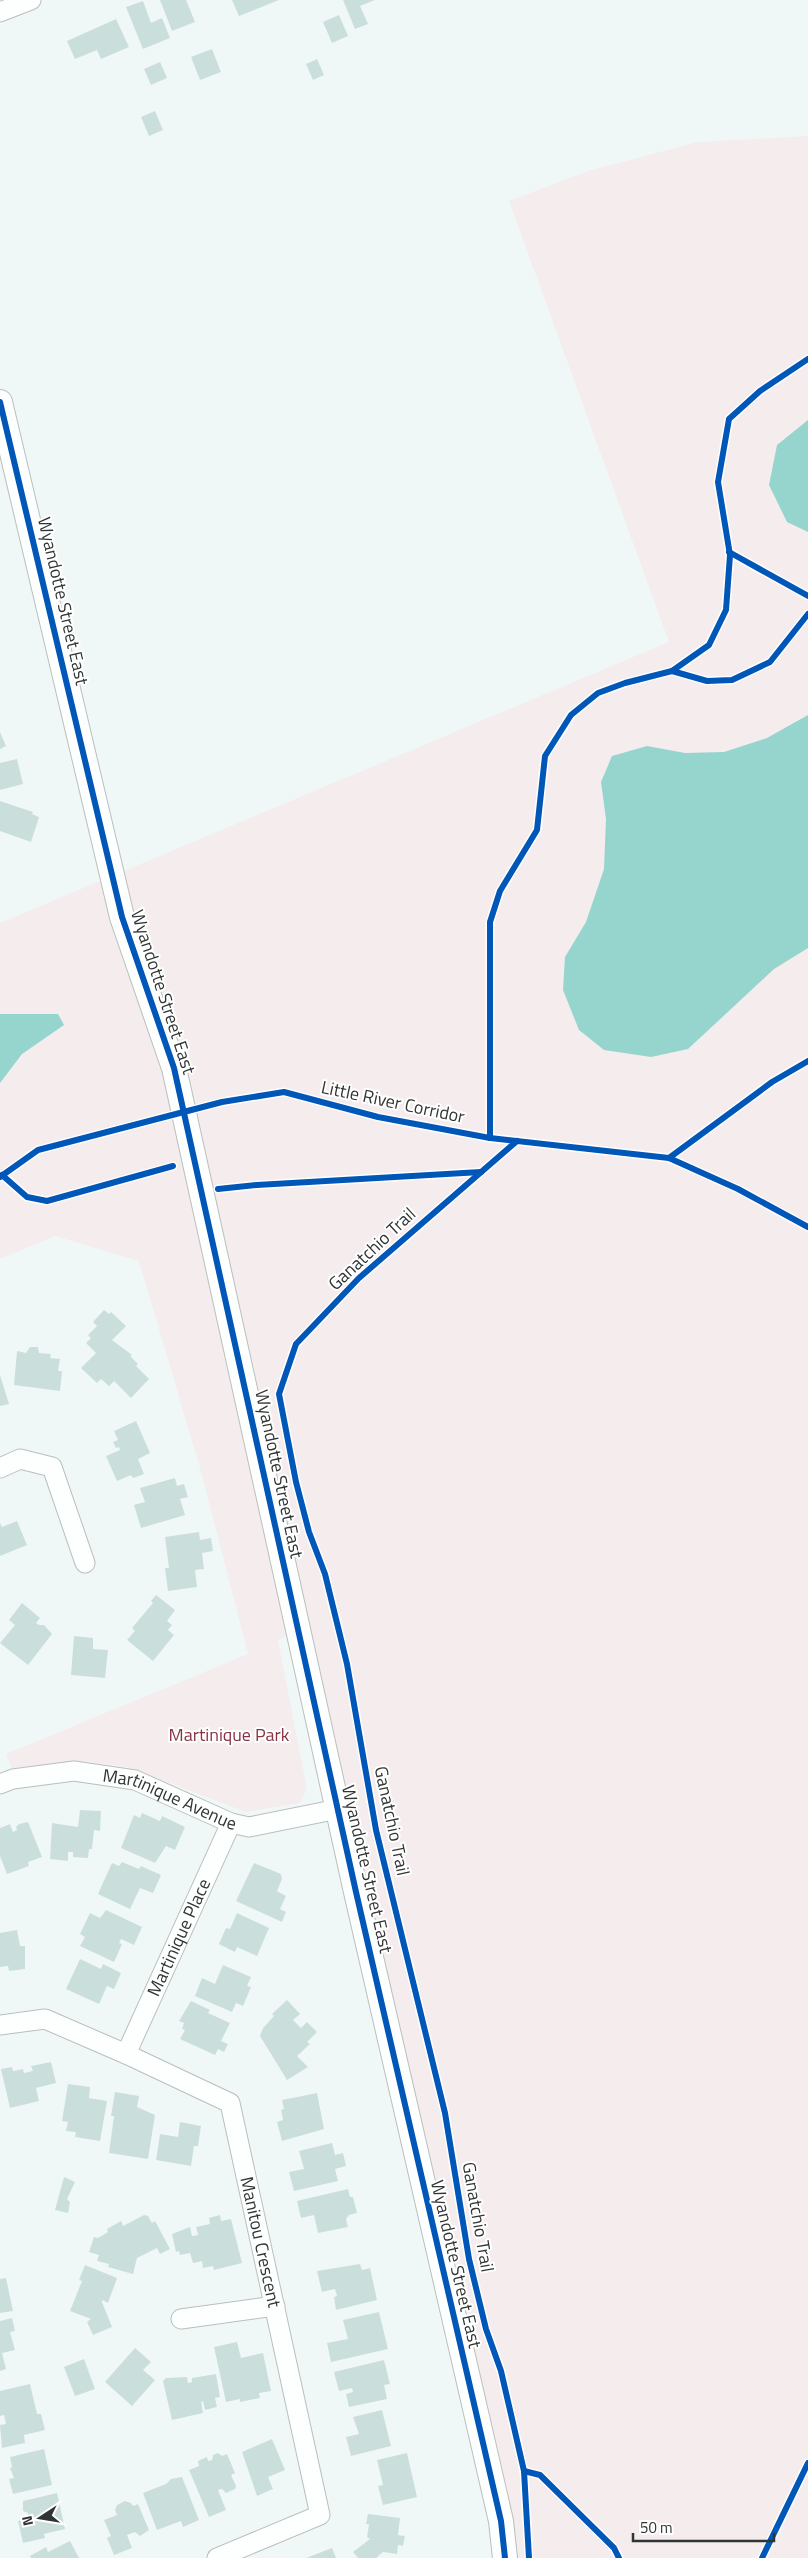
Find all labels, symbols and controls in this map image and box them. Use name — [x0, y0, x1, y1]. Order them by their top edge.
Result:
street label: Wyandotte Street East — [31, 514, 96, 688]
street label: Wyandotte Street East — [124, 906, 203, 1078]
street label: Little River Corridor — [319, 1073, 467, 1130]
street label: Ganatchio Trail — [322, 1201, 422, 1296]
street label: Wyandotte Street East — [248, 1387, 311, 1561]
park label: Martinique Park — [169, 1721, 290, 1748]
street label: Martinique Avenue — [101, 1761, 239, 1837]
street label: Ganatchio Trail — [368, 1764, 417, 1878]
street label: Wyandotte Street East — [335, 1782, 400, 1956]
street label: Martinique Place — [140, 1874, 217, 2001]
street label: Ganatchio Trail — [456, 2160, 501, 2274]
street label: Manitou Crescent — [233, 2174, 288, 2311]
street label: Wyandotte Street East — [424, 2177, 489, 2351]
north arrow — [15, 2493, 65, 2543]
scale bar — [633, 2510, 774, 2542]
text: N — [16, 2514, 38, 2528]
text: 50 m — [640, 2516, 673, 2539]

